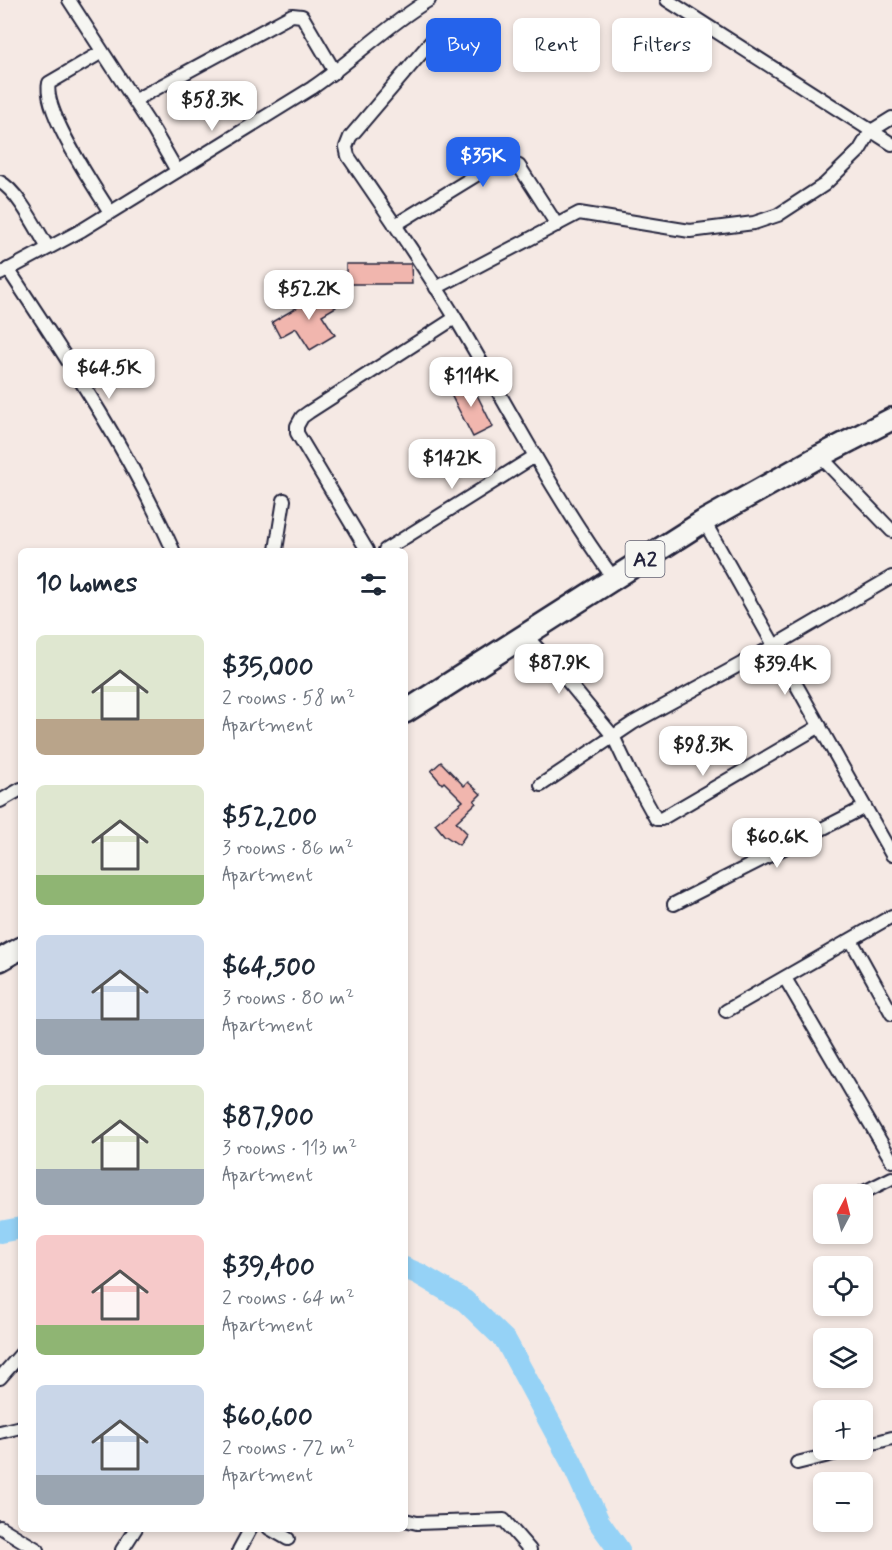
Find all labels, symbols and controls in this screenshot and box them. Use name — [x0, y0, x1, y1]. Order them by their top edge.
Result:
chip: Buy — [426, 18, 501, 72]
chip: Rent — [513, 18, 600, 72]
chip: Filters — [612, 18, 712, 72]
pin: $58.3K — [163, 81, 261, 132]
text: $58.3K — [181, 87, 243, 114]
pin: $35K — [447, 137, 519, 188]
text: $35K — [460, 143, 506, 170]
pin: $52.2K — [260, 270, 358, 321]
text: $52.2K — [278, 276, 340, 303]
pin: $64.5K — [60, 349, 158, 400]
text: $64.5K — [77, 355, 141, 382]
pin: $114K — [429, 357, 513, 408]
text: $114K — [443, 363, 499, 390]
pin: $142K — [410, 439, 494, 490]
text: $142K — [423, 445, 481, 472]
road number: A2 — [626, 541, 664, 577]
text: 10 homes — [36, 567, 137, 601]
icon: filters — [357, 568, 390, 601]
pin: $87.9K — [510, 644, 608, 695]
pin: $39.4K — [736, 645, 834, 696]
text: $87.9K — [528, 650, 590, 677]
text: $35,000 — [222, 651, 314, 685]
text: $39.4K — [754, 651, 816, 678]
icon: home — [84, 659, 156, 731]
text: 2 rooms · 58 m² — [222, 685, 355, 712]
text: Apartment — [222, 712, 313, 739]
pin: $98.3K — [654, 726, 752, 777]
text: $98.3K — [673, 732, 733, 759]
text: $52,200 — [222, 801, 317, 835]
icon: home — [84, 809, 156, 881]
pin: $60.6K — [728, 818, 826, 869]
text: $60.6K — [746, 824, 808, 851]
text: 3 rooms · 86 m² — [222, 835, 354, 862]
text: Apartment — [222, 862, 313, 889]
text: $64,500 — [222, 951, 316, 985]
icon: home — [84, 959, 156, 1031]
text: 3 rooms · 80 m² — [222, 985, 354, 1012]
text: Apartment — [222, 1012, 313, 1039]
text: $87,900 — [222, 1101, 314, 1135]
icon: home — [84, 1109, 156, 1181]
text: 3 rooms · 113 m² — [222, 1135, 357, 1162]
text: Apartment — [222, 1162, 313, 1189]
north arrow — [813, 1184, 873, 1244]
map controls — [813, 1184, 873, 1532]
text: $39,400 — [222, 1251, 315, 1285]
button: locate — [813, 1256, 873, 1316]
icon: home — [84, 1259, 156, 1331]
text: 2 rooms · 64 m² — [222, 1285, 355, 1312]
text: Apartment — [222, 1312, 313, 1339]
button: layers — [813, 1328, 873, 1388]
button: + — [813, 1400, 873, 1460]
text: $60,600 — [222, 1401, 313, 1435]
icon: home — [84, 1409, 156, 1481]
text: 2 rooms · 72 m² — [222, 1435, 355, 1462]
text: Apartment — [222, 1462, 313, 1489]
button: − — [813, 1472, 873, 1532]

